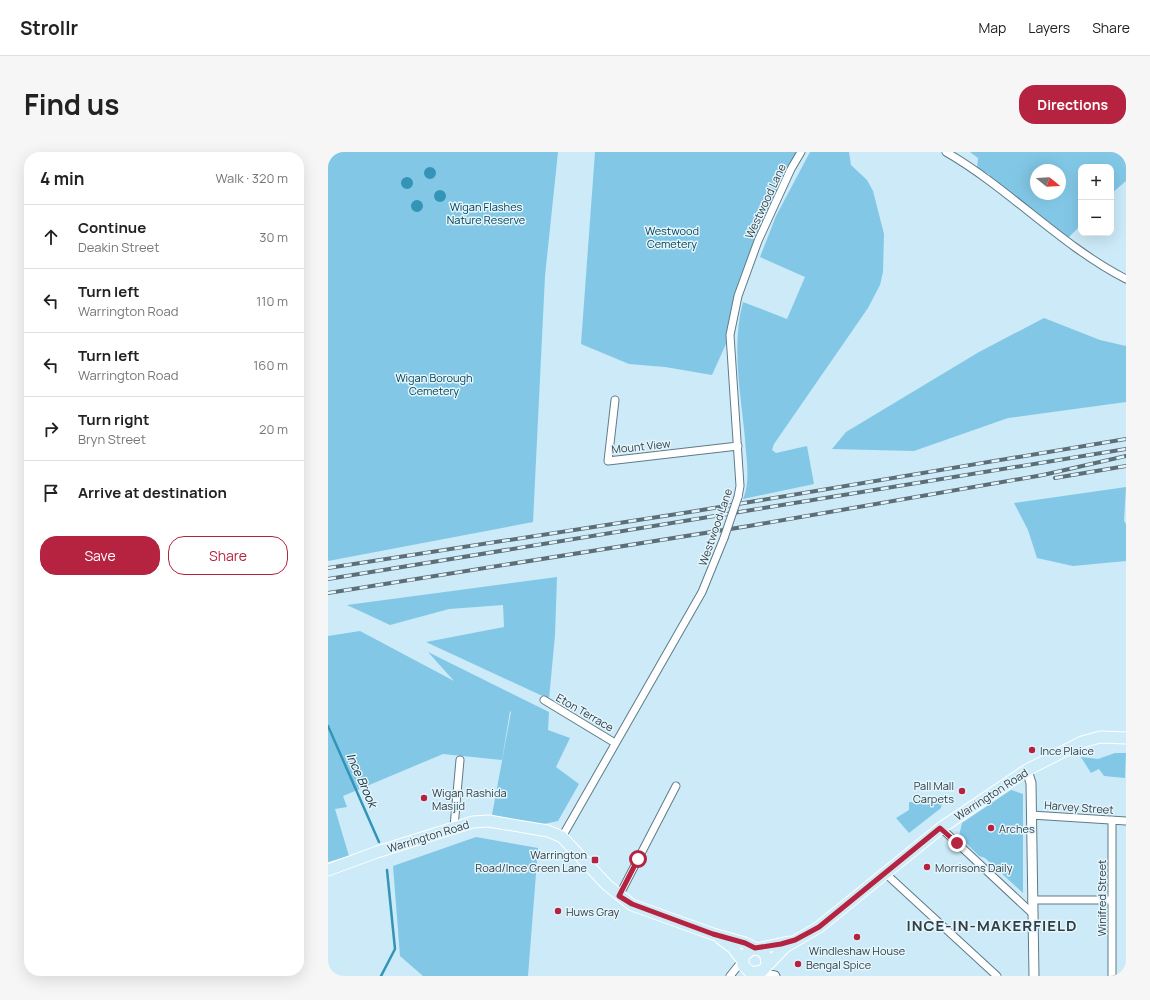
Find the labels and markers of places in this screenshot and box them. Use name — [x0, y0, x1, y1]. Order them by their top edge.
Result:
place label: Ince Plaice — [1040, 743, 1094, 758]
marker: Ince Plaice — [1027, 745, 1037, 755]
place label: Pall Mall Carpets — [913, 778, 954, 806]
place label: Wigan Rashida Masjid — [432, 785, 507, 813]
marker: Pall Mall Carpets — [957, 786, 967, 796]
marker: Wigan Rashida Masjid — [419, 793, 429, 803]
place label: Arches — [999, 821, 1035, 836]
marker: Arches — [986, 823, 996, 833]
place label: Warrington Road/Ince Green Lane — [475, 847, 588, 875]
marker: Warrington Road/Ince Green Lane — [590, 855, 600, 865]
place label: Morrisons Daily — [935, 860, 1013, 875]
marker: Morrisons Daily — [922, 862, 932, 872]
place label: Huws Gray — [566, 904, 620, 919]
marker: Huws Gray — [553, 906, 563, 916]
marker: Windleshaw House — [852, 932, 862, 942]
place label: Windleshaw House — [809, 943, 906, 958]
place label: Bengal Spice — [806, 957, 872, 972]
marker: Bengal Spice — [793, 959, 803, 969]

